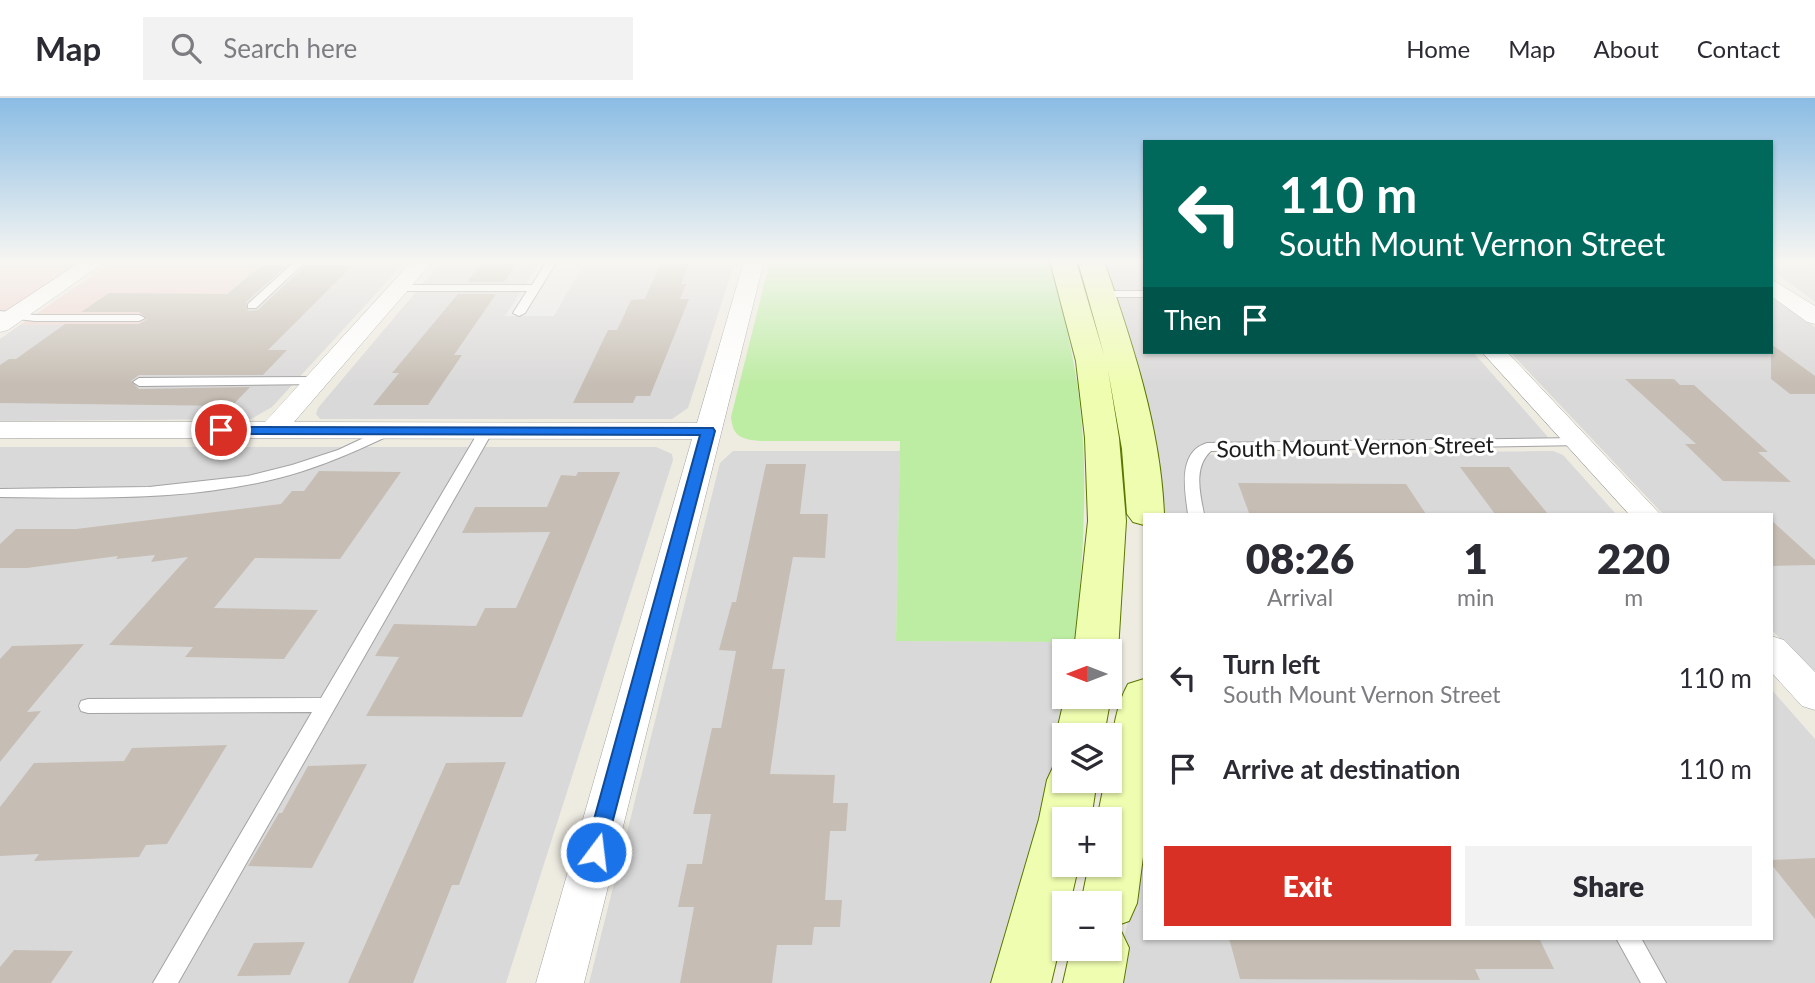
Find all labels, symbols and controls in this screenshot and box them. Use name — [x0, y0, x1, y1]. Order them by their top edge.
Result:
search box — [143, 17, 633, 80]
text: Map — [35, 28, 101, 68]
icon: search — [167, 29, 205, 67]
text: Search here — [223, 32, 357, 64]
text: Home — [1406, 34, 1470, 63]
text: Map — [1508, 34, 1556, 63]
text: About — [1594, 34, 1659, 63]
text: Contact — [1697, 34, 1780, 63]
text: 110 m — [1279, 165, 1417, 223]
icon: left — [1164, 168, 1255, 259]
text: South Mount Vernon Street — [1279, 224, 1665, 263]
icon: arrive — [1236, 301, 1274, 339]
text: Then — [1164, 304, 1222, 336]
pin — [191, 400, 251, 460]
icon: arrive — [202, 411, 240, 449]
street label: South Mount Vernon Street — [1216, 430, 1495, 462]
text: 08:26 — [1246, 533, 1354, 583]
text: 1 — [1464, 533, 1488, 583]
text: 220 — [1597, 533, 1670, 583]
text: Arrival — [1267, 583, 1333, 611]
text: min — [1457, 583, 1494, 611]
text: m — [1624, 583, 1643, 611]
north arrow — [1052, 639, 1122, 709]
map controls — [1052, 639, 1122, 961]
text: Turn left — [1223, 648, 1320, 680]
icon: left — [1164, 659, 1202, 697]
text: 110 m — [1679, 662, 1752, 694]
text: South Mount Vernon Street — [1223, 680, 1501, 708]
button: layers — [1052, 723, 1122, 793]
icon: arrive — [1164, 750, 1202, 788]
text: Arrive at destination — [1223, 753, 1460, 785]
text: 110 m — [1679, 753, 1752, 785]
button: + — [1052, 807, 1122, 877]
position arrow — [559, 815, 633, 889]
button: Exit — [1164, 846, 1451, 926]
button: Share — [1465, 846, 1752, 926]
button: − — [1052, 891, 1122, 961]

